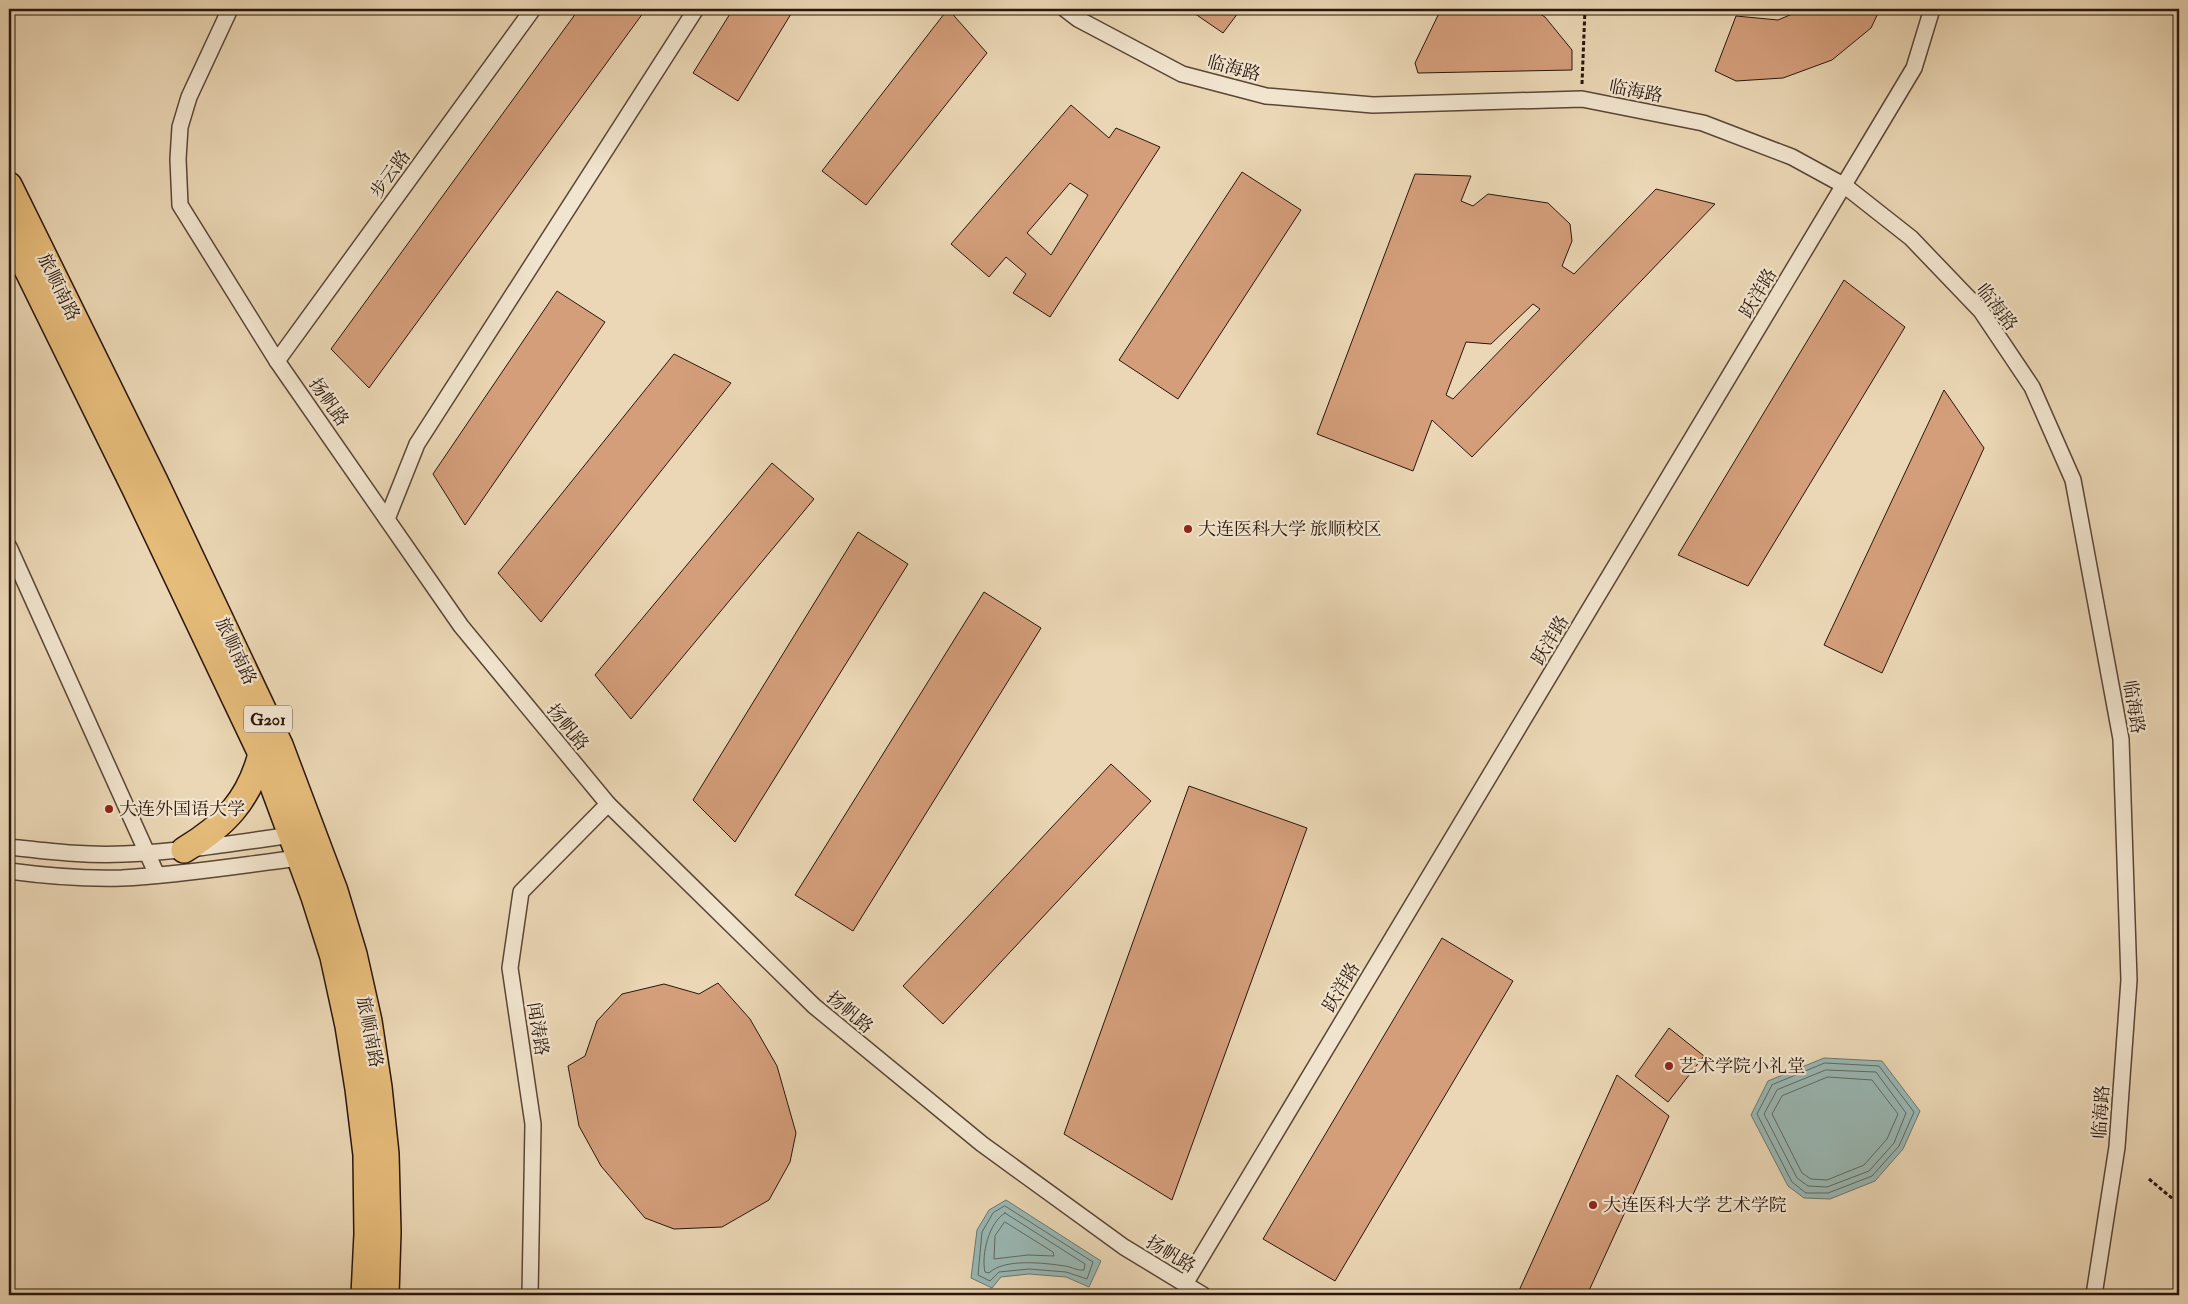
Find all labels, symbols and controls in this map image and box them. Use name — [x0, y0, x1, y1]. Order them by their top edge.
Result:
street label: 临海路 — [1205, 50, 1263, 87]
street label: 临海路 — [1607, 75, 1665, 108]
street label: 步云路 — [365, 146, 416, 203]
street label: 旅顺南路 — [32, 250, 85, 325]
street label: 跃洋路 — [1735, 264, 1782, 322]
street label: 临海路 — [1971, 279, 2022, 336]
street label: 扬帆路 — [304, 374, 353, 431]
place label: 大连医科大学 旅顺校区 — [1198, 518, 1382, 541]
marker: 大连医科大学 旅顺校区 — [1182, 523, 1194, 535]
street label: 跃洋路 — [1527, 611, 1574, 669]
street label: 旅顺南路 — [210, 614, 261, 689]
street label: 临海路 — [2118, 679, 2149, 736]
street label: 扬帆路 — [542, 699, 594, 756]
road number: G201 — [244, 706, 292, 732]
place label: 大连外国语大学 — [119, 798, 245, 821]
marker: 大连外国语大学 — [103, 803, 115, 815]
street label: 跃洋路 — [1318, 958, 1365, 1016]
street label: 扬帆路 — [822, 986, 878, 1039]
street label: 旅顺南路 — [351, 995, 388, 1070]
street label: 闻涛路 — [522, 1001, 553, 1058]
place label: 艺术学院小礼堂 — [1679, 1055, 1805, 1078]
marker: 艺术学院小礼堂 — [1663, 1060, 1675, 1072]
street label: 临海路 — [2088, 1084, 2115, 1140]
place label: 大连医科大学 艺术学院 — [1603, 1194, 1787, 1217]
marker: 大连医科大学 艺术学院 — [1587, 1199, 1599, 1211]
street label: 扬帆路 — [1142, 1231, 1200, 1278]

